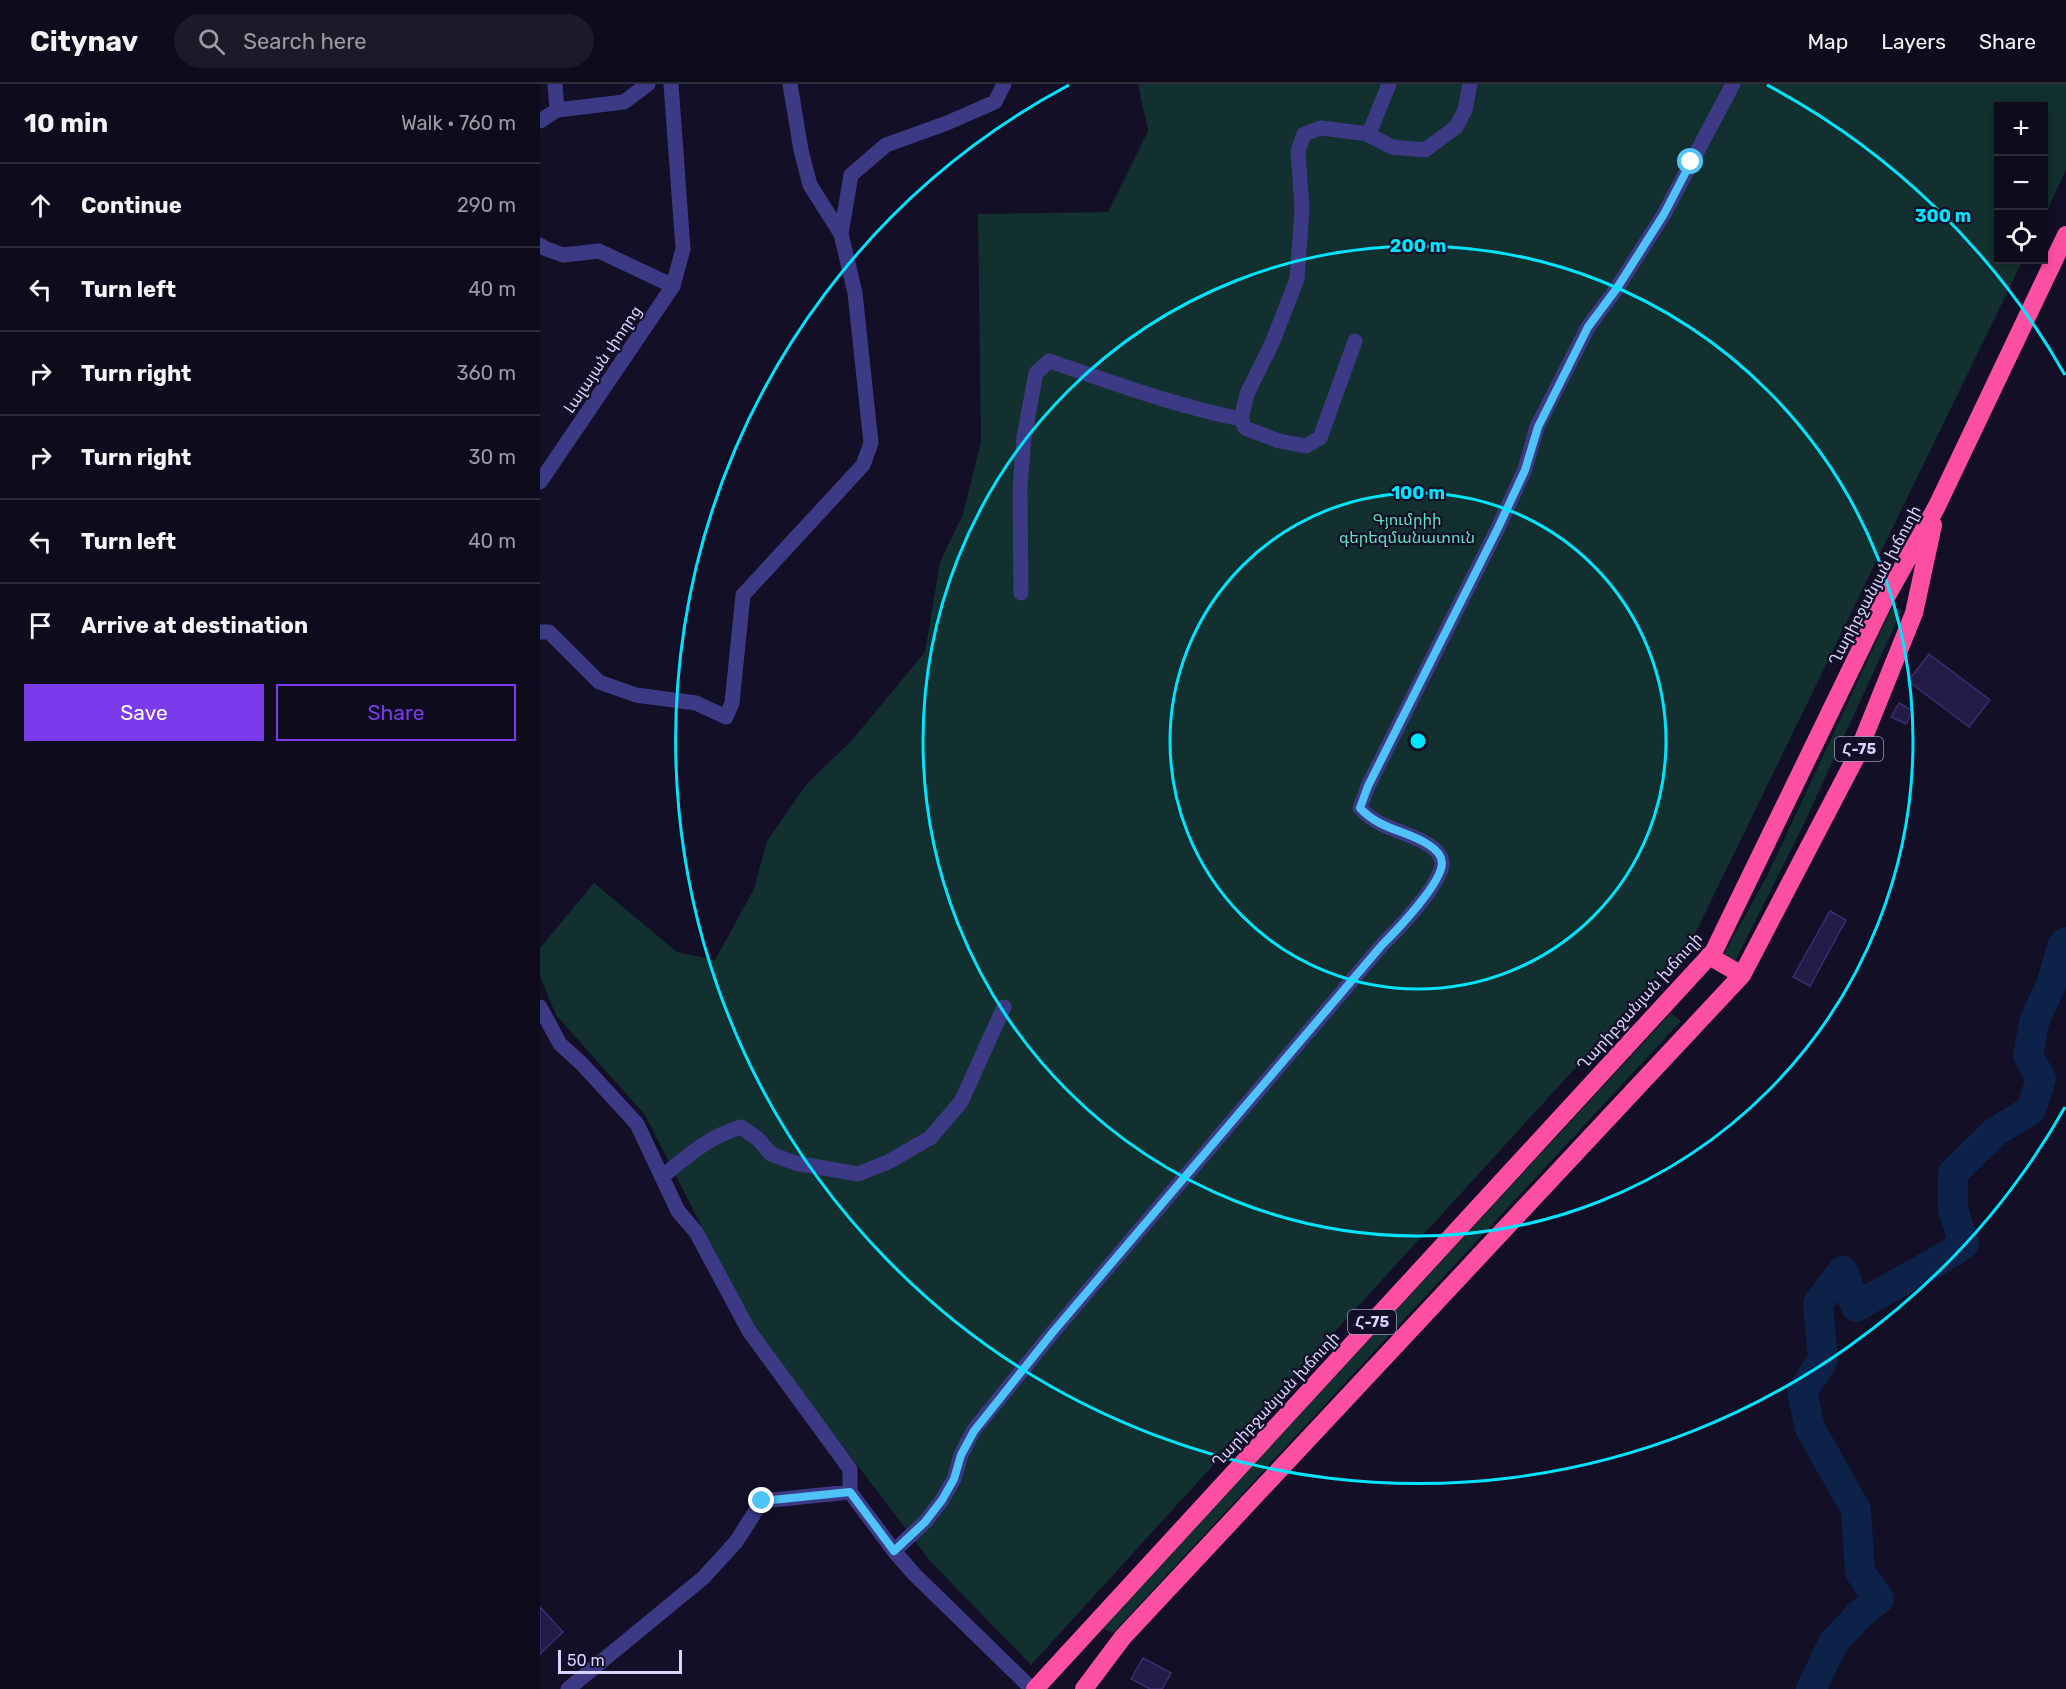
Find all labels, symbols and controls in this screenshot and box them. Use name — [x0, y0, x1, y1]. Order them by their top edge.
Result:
search box — [174, 14, 594, 68]
text: Citynav — [30, 25, 138, 58]
icon: search — [195, 25, 228, 58]
text: Search here — [243, 28, 367, 55]
text: Map — [1807, 29, 1848, 54]
text: Layers — [1881, 29, 1946, 54]
text: Share — [1979, 29, 2036, 54]
map controls — [1994, 102, 2048, 264]
button: + — [1994, 102, 2048, 156]
text: 10 min — [24, 108, 108, 139]
text: Walk · 760 m — [401, 111, 516, 135]
route start — [1677, 148, 1703, 174]
button: − — [1994, 156, 2048, 210]
icon: ahead — [24, 189, 57, 222]
text: Continue — [81, 192, 182, 219]
text: 290 m — [457, 193, 516, 217]
text: 300 m — [1915, 205, 1971, 227]
button: locate — [1994, 210, 2048, 264]
text: 200 m — [1390, 235, 1446, 257]
icon: left — [24, 273, 57, 306]
text: Turn left — [81, 276, 176, 303]
text: 40 m — [468, 277, 516, 301]
street label: Լալայան փողոց — [559, 302, 645, 417]
icon: right — [24, 357, 57, 390]
text: Turn right — [81, 360, 191, 387]
text: 360 m — [457, 361, 516, 385]
icon: right — [24, 441, 57, 474]
text: Turn right — [81, 444, 191, 471]
text: 30 m — [469, 445, 516, 469]
text: 100 m — [1391, 482, 1445, 504]
street label: Ղարիբջանյան խճուղի — [1824, 502, 1925, 669]
park label: Գյումրիի գերեզմանատուն — [1339, 510, 1475, 547]
icon: left — [24, 525, 57, 558]
text: Turn left — [81, 528, 176, 555]
text: 40 m — [468, 529, 516, 553]
icon: arrive — [24, 609, 57, 642]
text: Arrive at destination — [81, 612, 308, 639]
button: Save — [24, 684, 264, 741]
button: Share — [276, 684, 516, 741]
centre of rings — [1408, 731, 1428, 751]
road number: Հ-75 — [1835, 737, 1883, 761]
street label: Ղարիբջանյան խճուղի — [1573, 929, 1706, 1074]
road number: Հ-75 — [1348, 1310, 1396, 1334]
street label: Ղարիբջանյան խճուղի — [1208, 1328, 1343, 1471]
route end — [748, 1487, 774, 1513]
scale bar — [558, 1647, 682, 1674]
text: 50 m — [567, 1651, 605, 1670]

